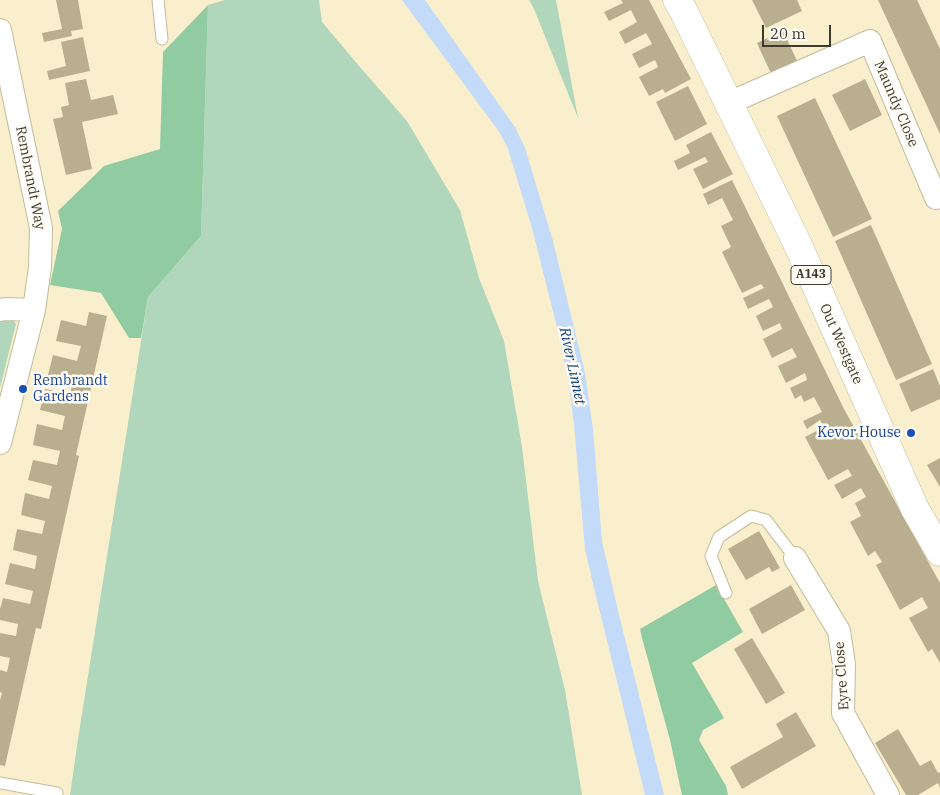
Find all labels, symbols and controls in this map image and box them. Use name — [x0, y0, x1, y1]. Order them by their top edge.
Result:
scale bar — [765, 15, 834, 47]
text: 20 m — [770, 24, 806, 43]
street label: Maundy Close — [870, 58, 922, 150]
street label: Rembrandt Way — [12, 125, 48, 231]
road number: A143 — [791, 266, 831, 284]
street label: Out Westgate — [816, 301, 866, 387]
water label: River Linnet — [555, 326, 589, 406]
place label: Rembrandt Gardens — [33, 373, 108, 406]
marker: Rembrandt Gardens — [17, 383, 29, 395]
place label: Kevor House — [817, 425, 901, 441]
marker: Kevor House — [905, 427, 917, 439]
street label: Eyre Close — [831, 641, 853, 711]

